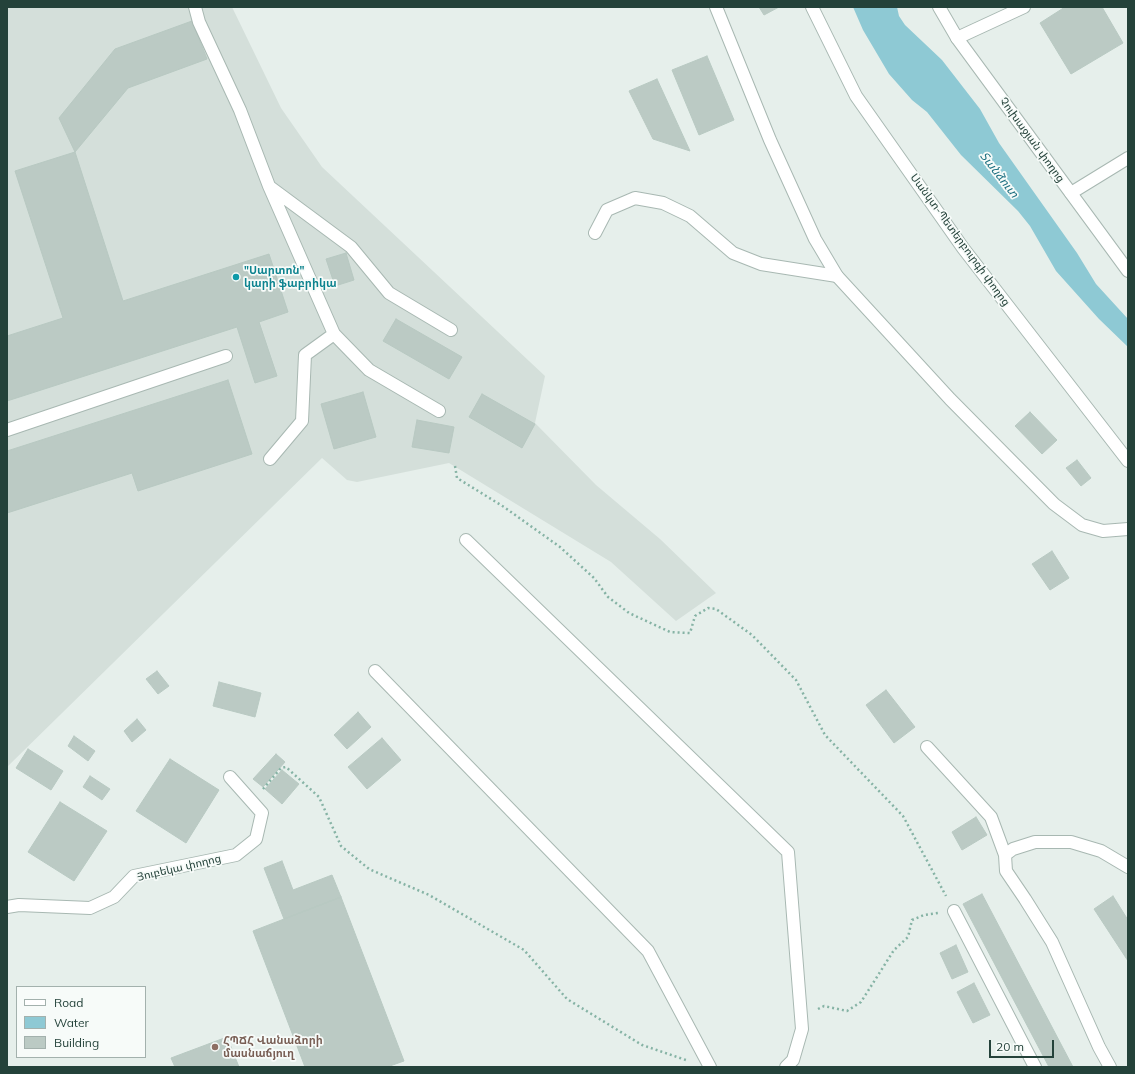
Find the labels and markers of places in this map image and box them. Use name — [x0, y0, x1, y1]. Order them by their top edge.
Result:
place label: "Սարտոն" կարի ֆաբրիկա — [244, 264, 337, 290]
marker: "Սարտոն" կարի ֆաբրիկա — [231, 272, 241, 282]
place label: ՀՊՃՀ Վանաձորի մասնաճյուղ — [223, 1034, 323, 1060]
marker: ՀՊՃՀ Վանաձորի մասնաճյուղ — [210, 1042, 220, 1052]

